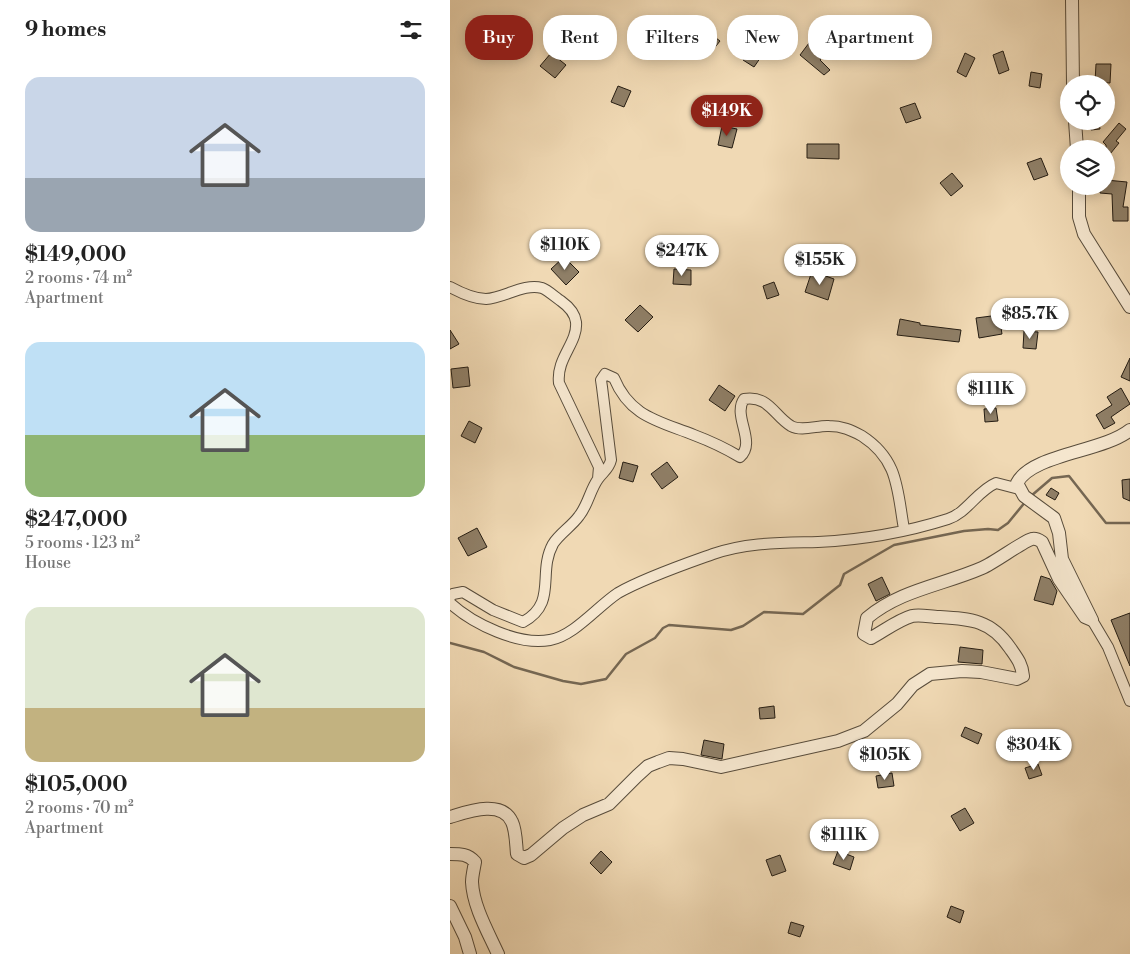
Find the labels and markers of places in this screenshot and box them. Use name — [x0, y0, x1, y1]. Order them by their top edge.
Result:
pin: $149K — [692, 94, 762, 137]
pin: $110K — [530, 228, 600, 271]
pin: $247K — [647, 234, 717, 277]
pin: $155K — [785, 244, 855, 286]
pin: $85.7K — [989, 298, 1071, 340]
pin: $111K — [956, 372, 1026, 415]
pin: $304K — [999, 728, 1069, 771]
pin: $105K — [850, 738, 920, 781]
pin: $111K — [809, 818, 879, 861]

